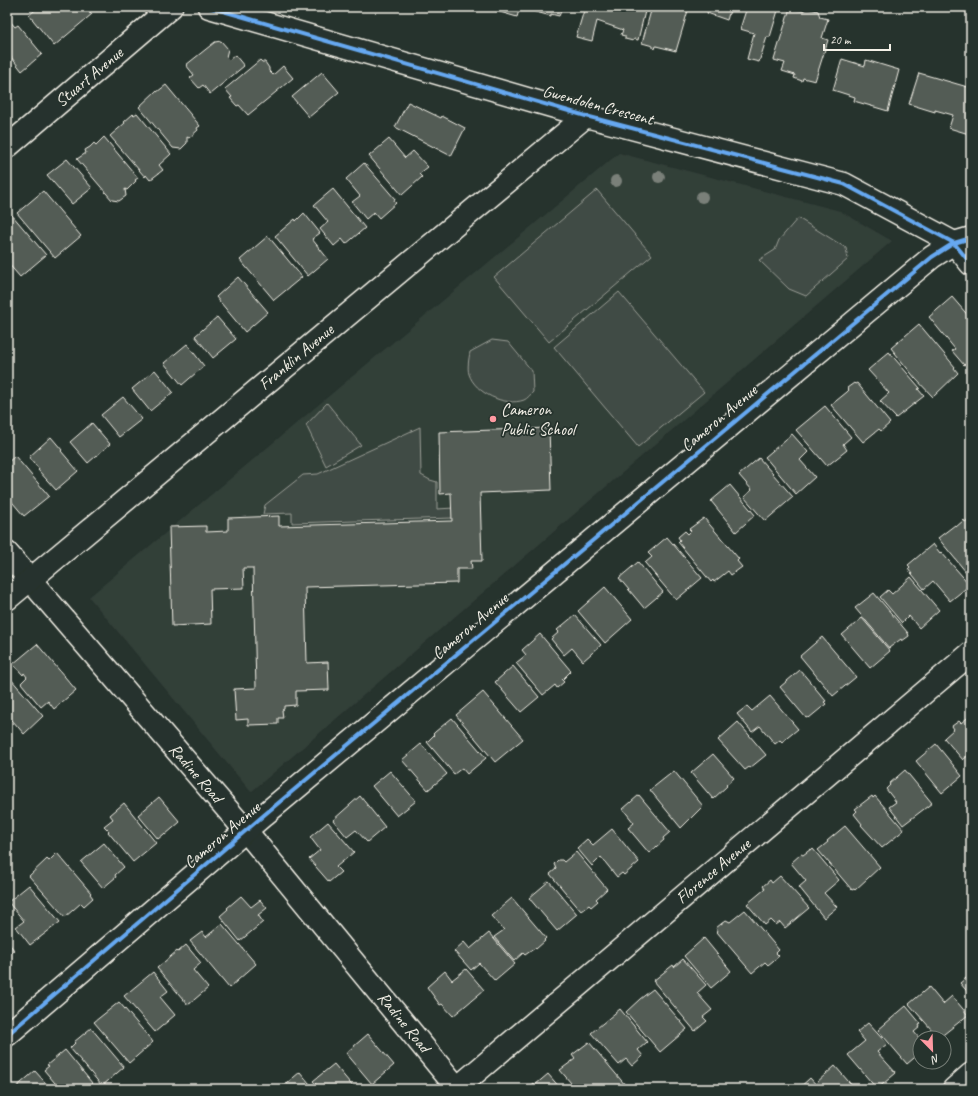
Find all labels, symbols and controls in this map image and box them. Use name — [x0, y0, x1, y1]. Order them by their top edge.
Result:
scale bar — [824, 26, 890, 52]
text: 20 m — [830, 32, 852, 48]
street label: Stuart Avenue — [51, 42, 128, 111]
street label: Gwendolen Crescent — [541, 80, 658, 130]
street label: Franklin Avenue — [254, 319, 339, 395]
street label: Cameron Avenue — [676, 379, 763, 456]
place label: Cameron Public School — [501, 399, 578, 440]
marker: Cameron Public School — [488, 414, 498, 424]
street label: Cameron Avenue — [427, 587, 514, 664]
street label: Radine Road — [164, 739, 229, 809]
street label: Cameron Avenue — [179, 796, 266, 873]
street label: Florence Avenue — [671, 833, 756, 908]
street label: Radine Road — [373, 987, 436, 1058]
north arrow — [912, 1030, 952, 1070]
text: N — [928, 1051, 942, 1068]

